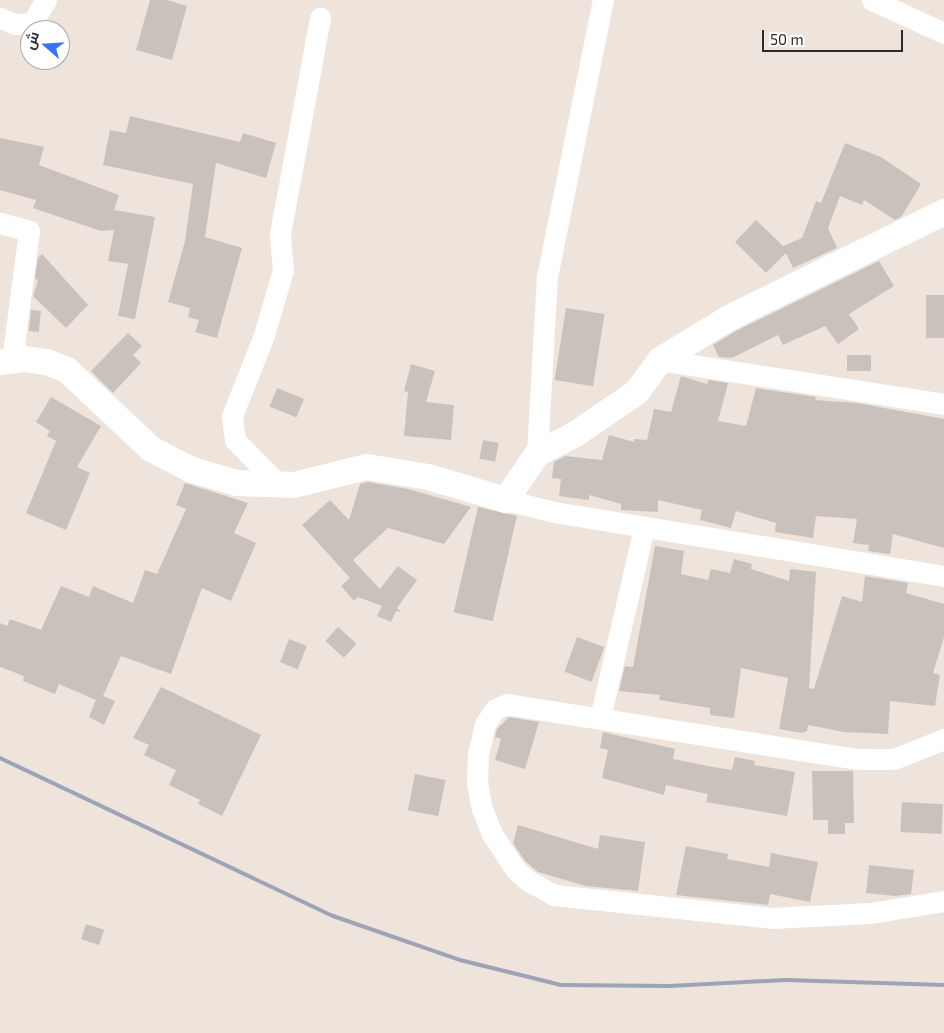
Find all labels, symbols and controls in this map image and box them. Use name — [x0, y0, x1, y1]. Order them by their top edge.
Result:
north arrow — [20, 20, 70, 70]
scale bar — [764, 20, 905, 52]
text: ش — [20, 29, 42, 52]
text: 50 m — [770, 30, 804, 48]

